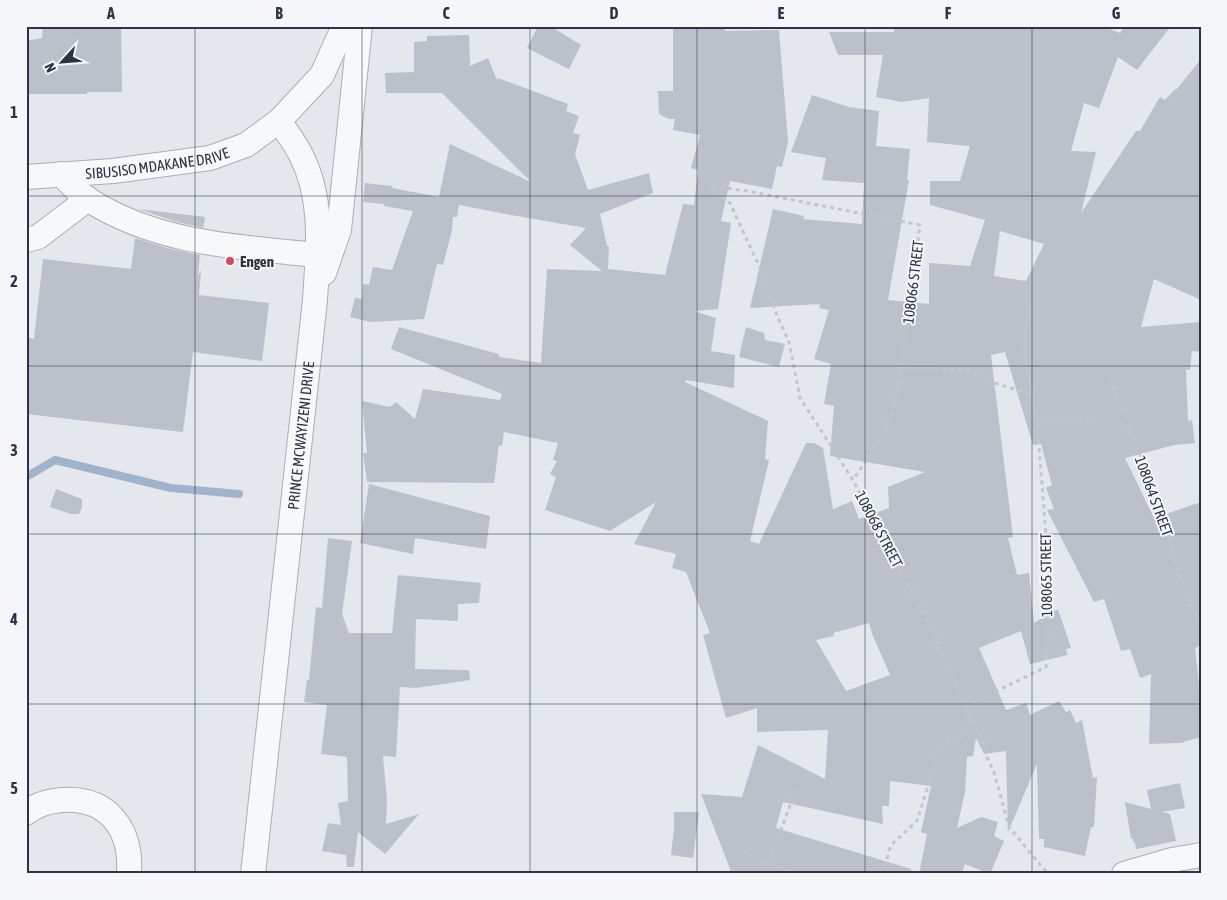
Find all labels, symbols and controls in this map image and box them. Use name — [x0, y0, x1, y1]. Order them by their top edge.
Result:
text: A — [106, 4, 115, 22]
text: B — [275, 4, 283, 22]
text: C — [442, 4, 450, 22]
text: D — [610, 4, 619, 22]
text: E — [778, 4, 785, 22]
text: F — [945, 4, 952, 22]
text: G — [1112, 4, 1121, 22]
north arrow — [38, 38, 88, 88]
text: N — [41, 60, 59, 75]
text: 1 — [10, 103, 18, 121]
street label: SIBUSISO MDAKANE DRIVE — [85, 143, 232, 181]
street label: 108066 STREET — [899, 239, 927, 325]
place label: Engen — [240, 253, 274, 270]
marker: Engen — [224, 255, 236, 267]
text: 2 — [10, 272, 18, 290]
street label: PRINCE MCWAYIZENI DRIVE — [284, 360, 317, 510]
text: 3 — [10, 441, 18, 459]
street label: 108064 STREET — [1132, 454, 1177, 539]
street label: 108068 STREET — [852, 488, 906, 570]
street label: 108065 STREET — [1037, 532, 1055, 617]
text: 4 — [9, 610, 18, 628]
text: 5 — [10, 779, 18, 797]

